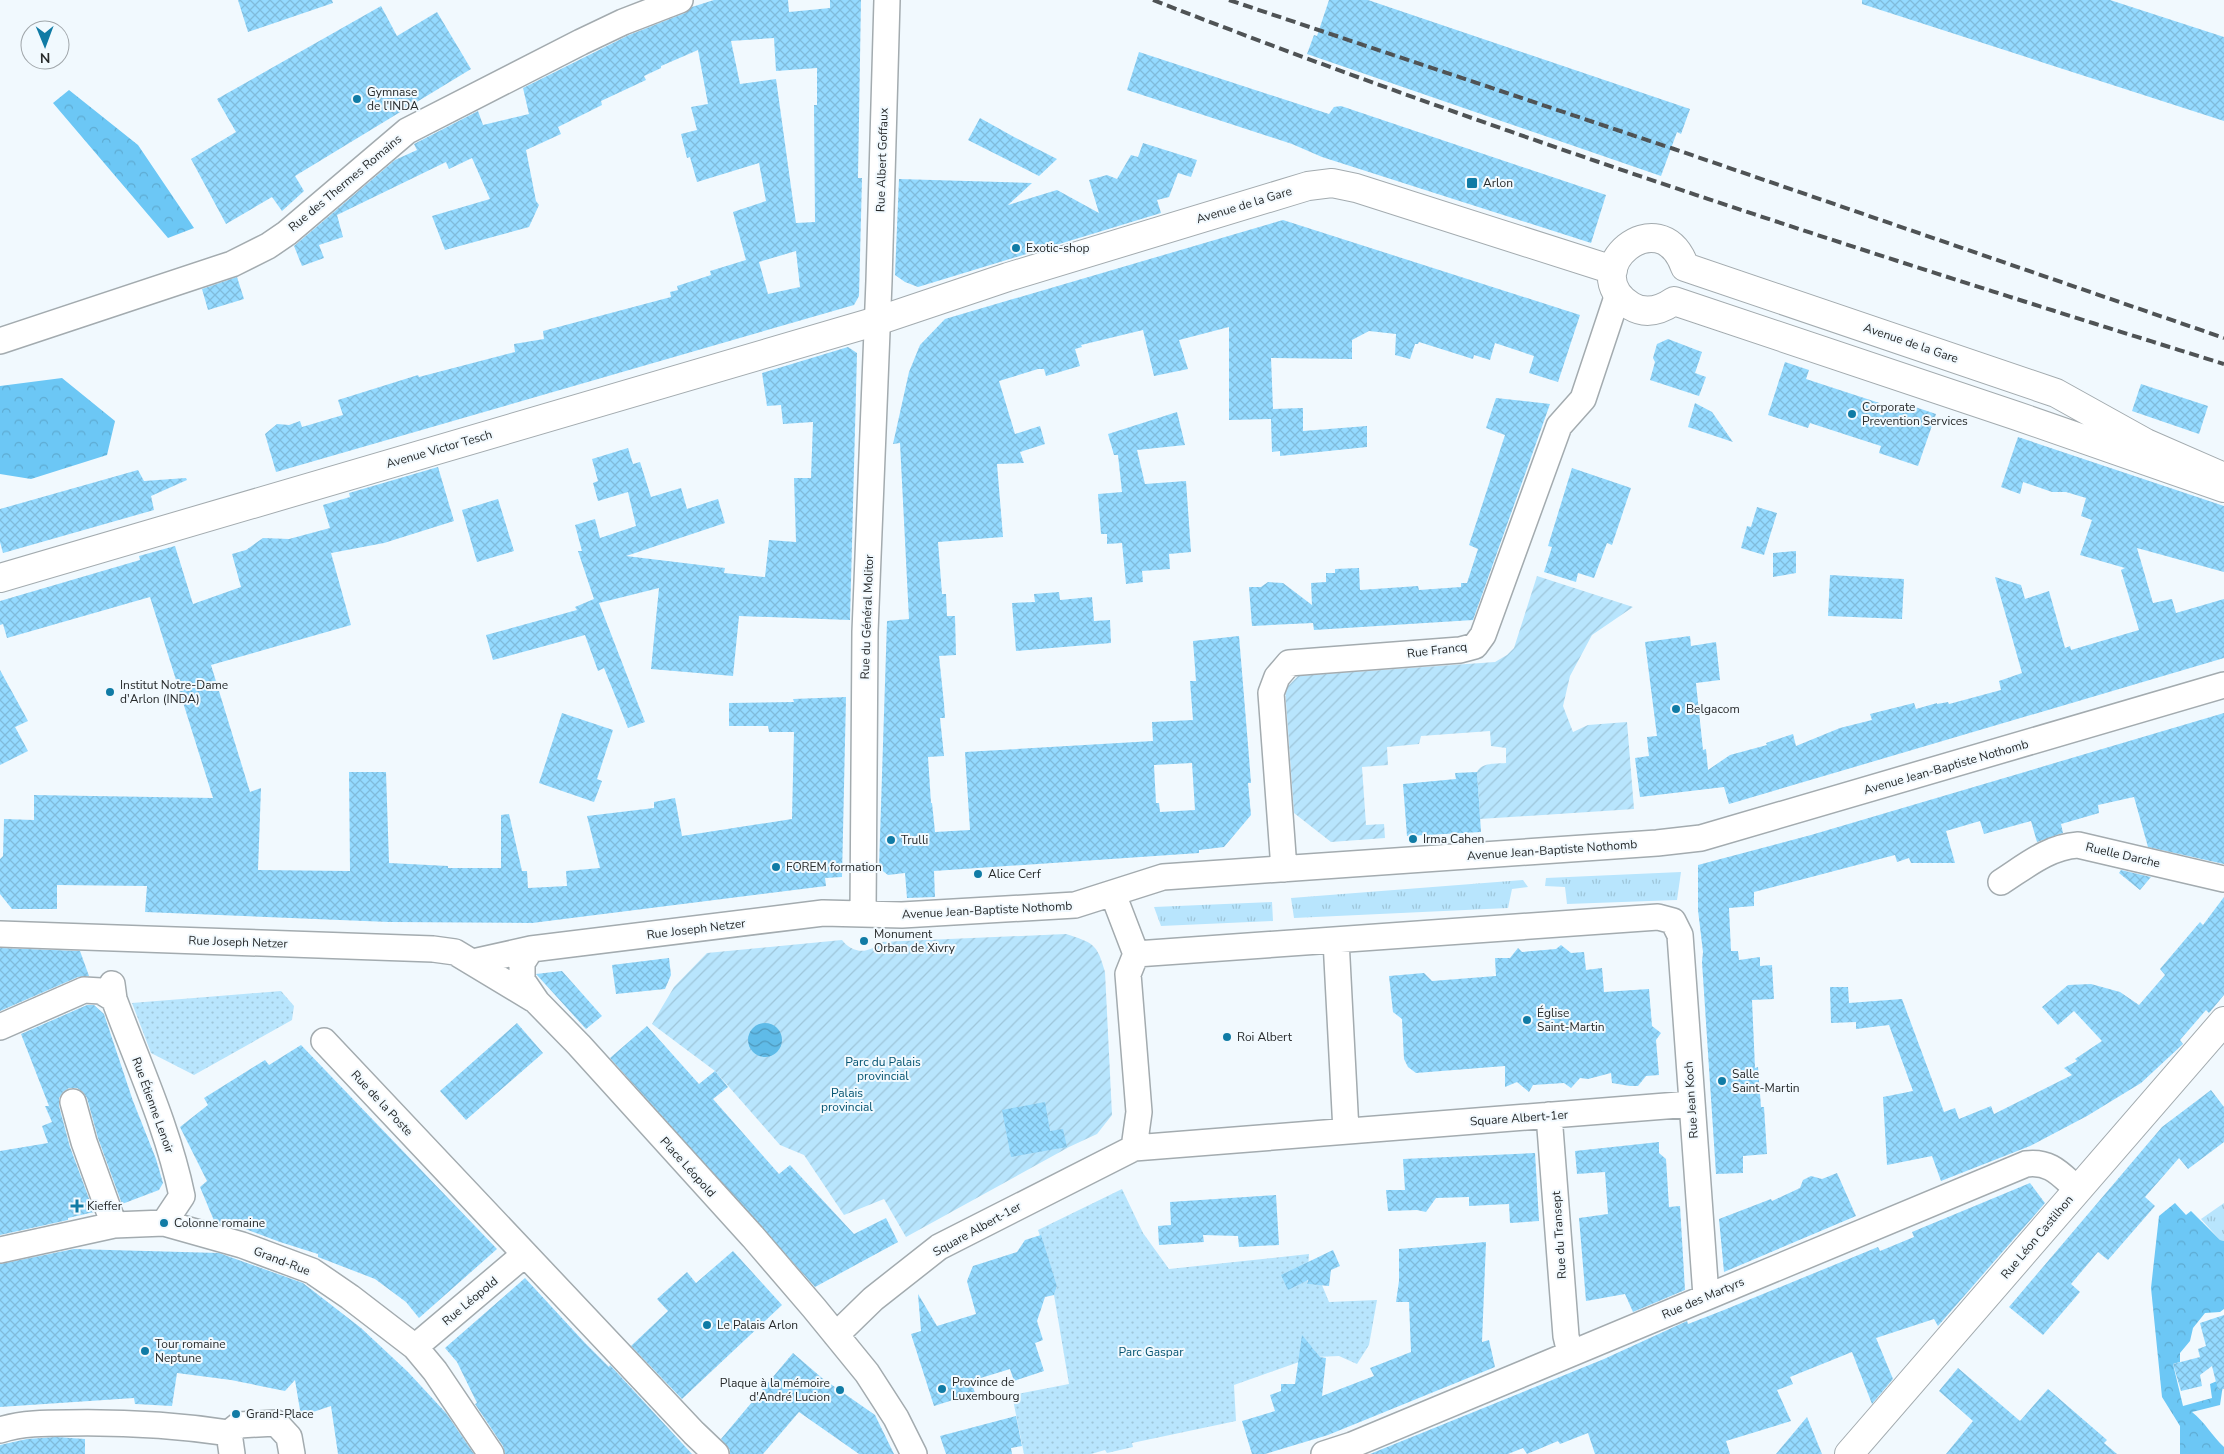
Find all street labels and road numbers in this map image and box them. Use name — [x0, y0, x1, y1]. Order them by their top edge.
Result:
street label: Rue Albert Goffaux — [872, 107, 892, 212]
street label: Rue des Thermes Romains — [285, 131, 405, 235]
street label: Avenue de la Gare — [1194, 183, 1294, 227]
street label: Avenue de la Gare — [1862, 319, 1960, 367]
street label: Avenue Victor Tesch — [384, 426, 494, 472]
street label: Rue du Général Molitor — [857, 554, 877, 680]
street label: Rue Francq — [1406, 638, 1468, 662]
street label: Avenue Jean-Baptiste Nothomb — [1862, 736, 2030, 798]
street label: Avenue Jean-Baptiste Nothomb — [1466, 836, 1638, 864]
street label: Ruelle Darche — [2084, 839, 2162, 871]
street label: Avenue Jean-Baptiste Nothomb — [901, 898, 1073, 922]
street label: Rue Joseph Netzer — [646, 915, 747, 943]
street label: Rue Joseph Netzer — [188, 932, 289, 952]
street label: Rue Étienne Lenoir — [128, 1055, 178, 1156]
street label: Rue Jean Koch — [1680, 1061, 1702, 1139]
street label: Rue de la Poste — [348, 1067, 416, 1139]
street label: Square Albert-1er — [1469, 1107, 1569, 1129]
street label: Place Léopold — [657, 1133, 719, 1201]
street label: Rue du Transept — [1548, 1190, 1570, 1279]
street label: Rue Léon Castilhon — [1997, 1192, 2077, 1282]
street label: Square Albert-1er — [930, 1198, 1025, 1260]
street label: Grand-Rue — [251, 1243, 313, 1279]
street label: Rue Léopold — [439, 1273, 501, 1329]
street label: Rue des Martyrs — [1659, 1273, 1747, 1323]

